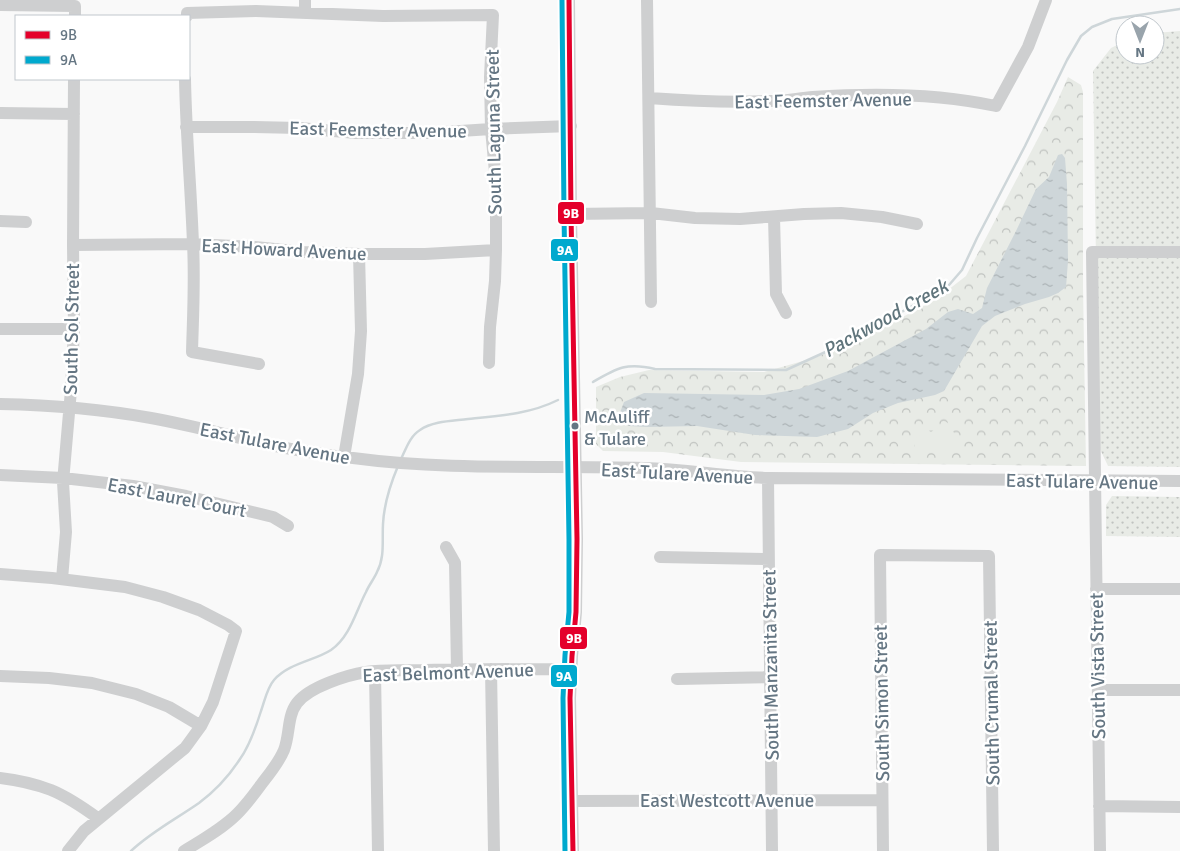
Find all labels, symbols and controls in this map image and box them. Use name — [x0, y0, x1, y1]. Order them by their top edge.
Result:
legend — [15, 15, 190, 80]
north arrow — [1115, 15, 1165, 65]
text: 9B — [60, 26, 77, 44]
text: N — [1135, 44, 1145, 61]
street label: South Laguna Street — [481, 49, 507, 215]
text: 9A — [60, 51, 77, 69]
street label: East Feemster Avenue — [734, 87, 912, 115]
street label: East Feemster Avenue — [289, 116, 467, 144]
line badge: 9B — [557, 201, 585, 225]
text: 9B — [563, 205, 579, 222]
street label: East Howard Avenue — [201, 234, 367, 266]
line badge: 9A — [550, 238, 579, 262]
text: 9A — [557, 242, 573, 259]
street label: South Sol Street — [59, 263, 85, 395]
water label: Packwood Creek — [818, 273, 954, 363]
place label: McAuliff & Tulare — [584, 406, 651, 450]
street label: East Tulare Avenue — [198, 418, 352, 470]
marker: McAuliff & Tulare — [570, 421, 580, 431]
street label: East Tulare Avenue — [600, 458, 754, 490]
street label: East Tulare Avenue — [1006, 469, 1158, 495]
street label: East Laurel Court — [105, 473, 248, 523]
street label: South Manzanita Street — [757, 569, 785, 761]
street label: South Vista Street — [1085, 592, 1111, 739]
street label: South Crumal Street — [979, 620, 1005, 786]
street label: South Simon Street — [869, 624, 895, 782]
line badge: 9B — [559, 626, 588, 650]
text: 9B — [566, 630, 582, 647]
street label: East Belmont Avenue — [362, 658, 534, 688]
line badge: 9A — [550, 664, 578, 688]
text: 9A — [556, 668, 572, 685]
street label: East Westcott Avenue — [640, 789, 814, 813]

